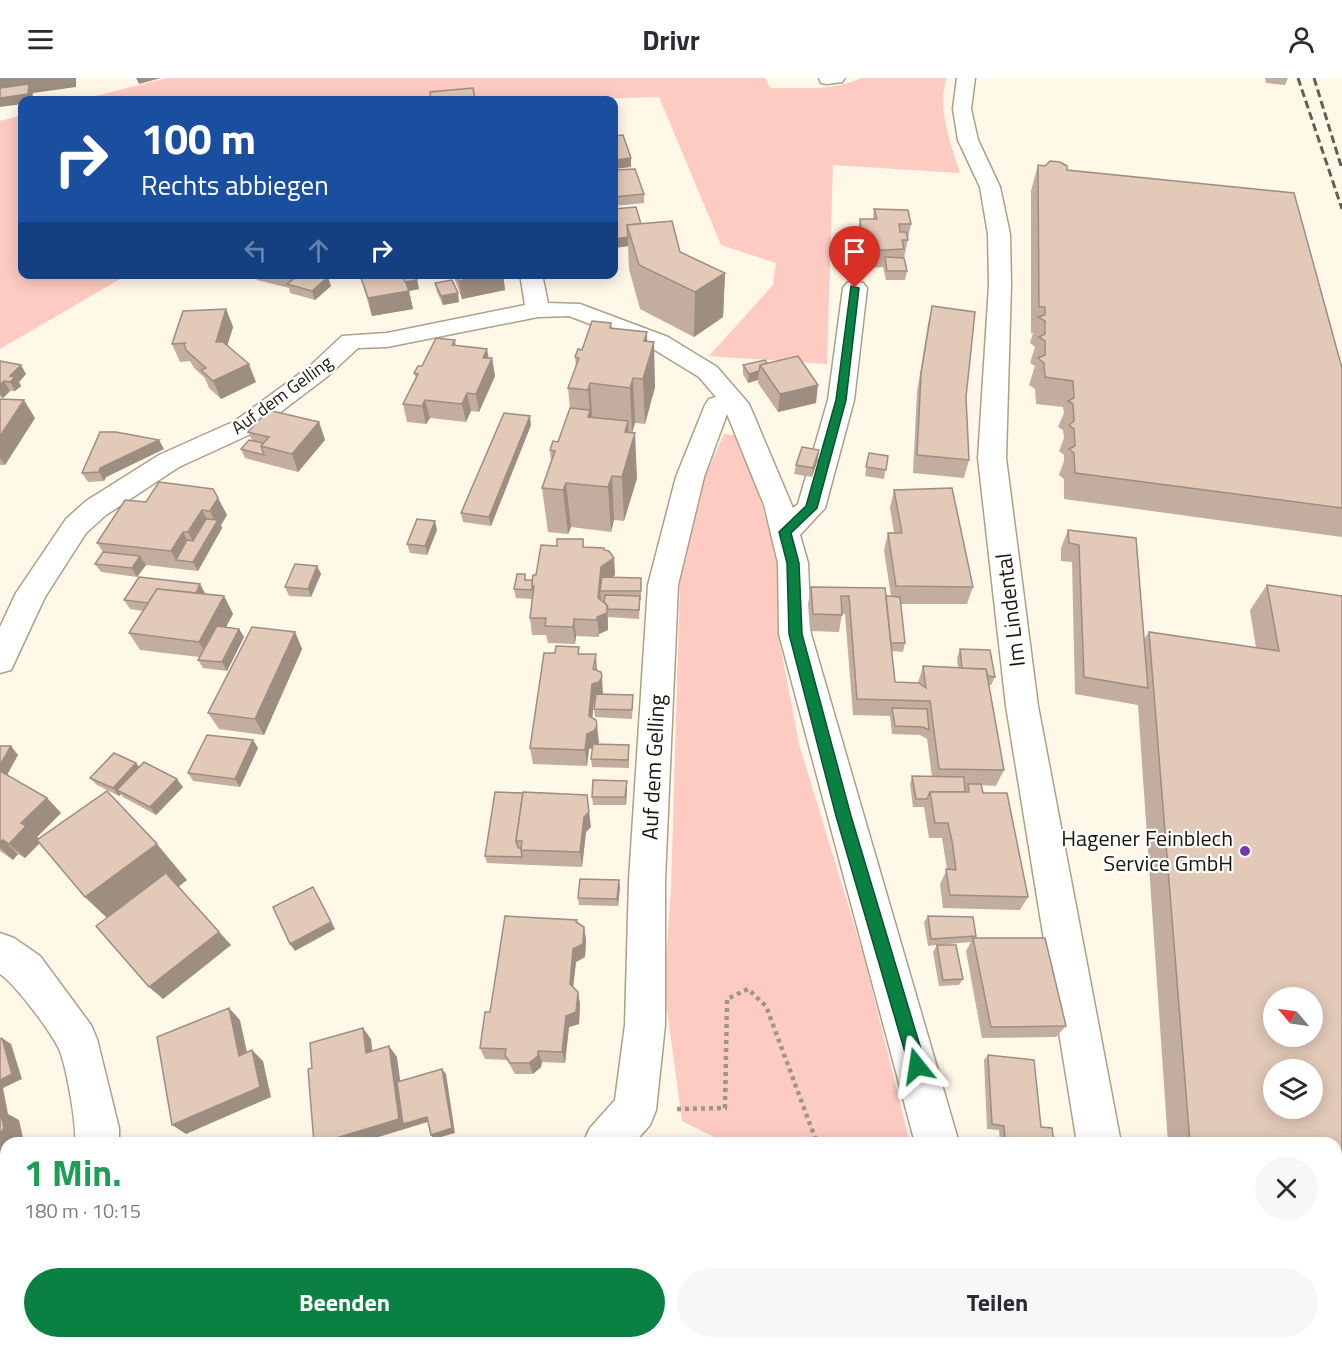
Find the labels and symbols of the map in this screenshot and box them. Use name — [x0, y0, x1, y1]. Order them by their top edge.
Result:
pin — [829, 226, 880, 288]
street label: Auf dem Gelling — [226, 349, 338, 441]
street label: Im Lindental — [986, 551, 1034, 669]
street label: Auf dem Gelling — [632, 693, 674, 841]
place label: Hagener Feinblech Service GmbH — [1061, 821, 1233, 880]
marker: Hagener Feinblech Service GmbH — [1238, 844, 1252, 858]
north arrow — [1263, 987, 1323, 1047]
position arrow — [885, 1034, 949, 1098]

